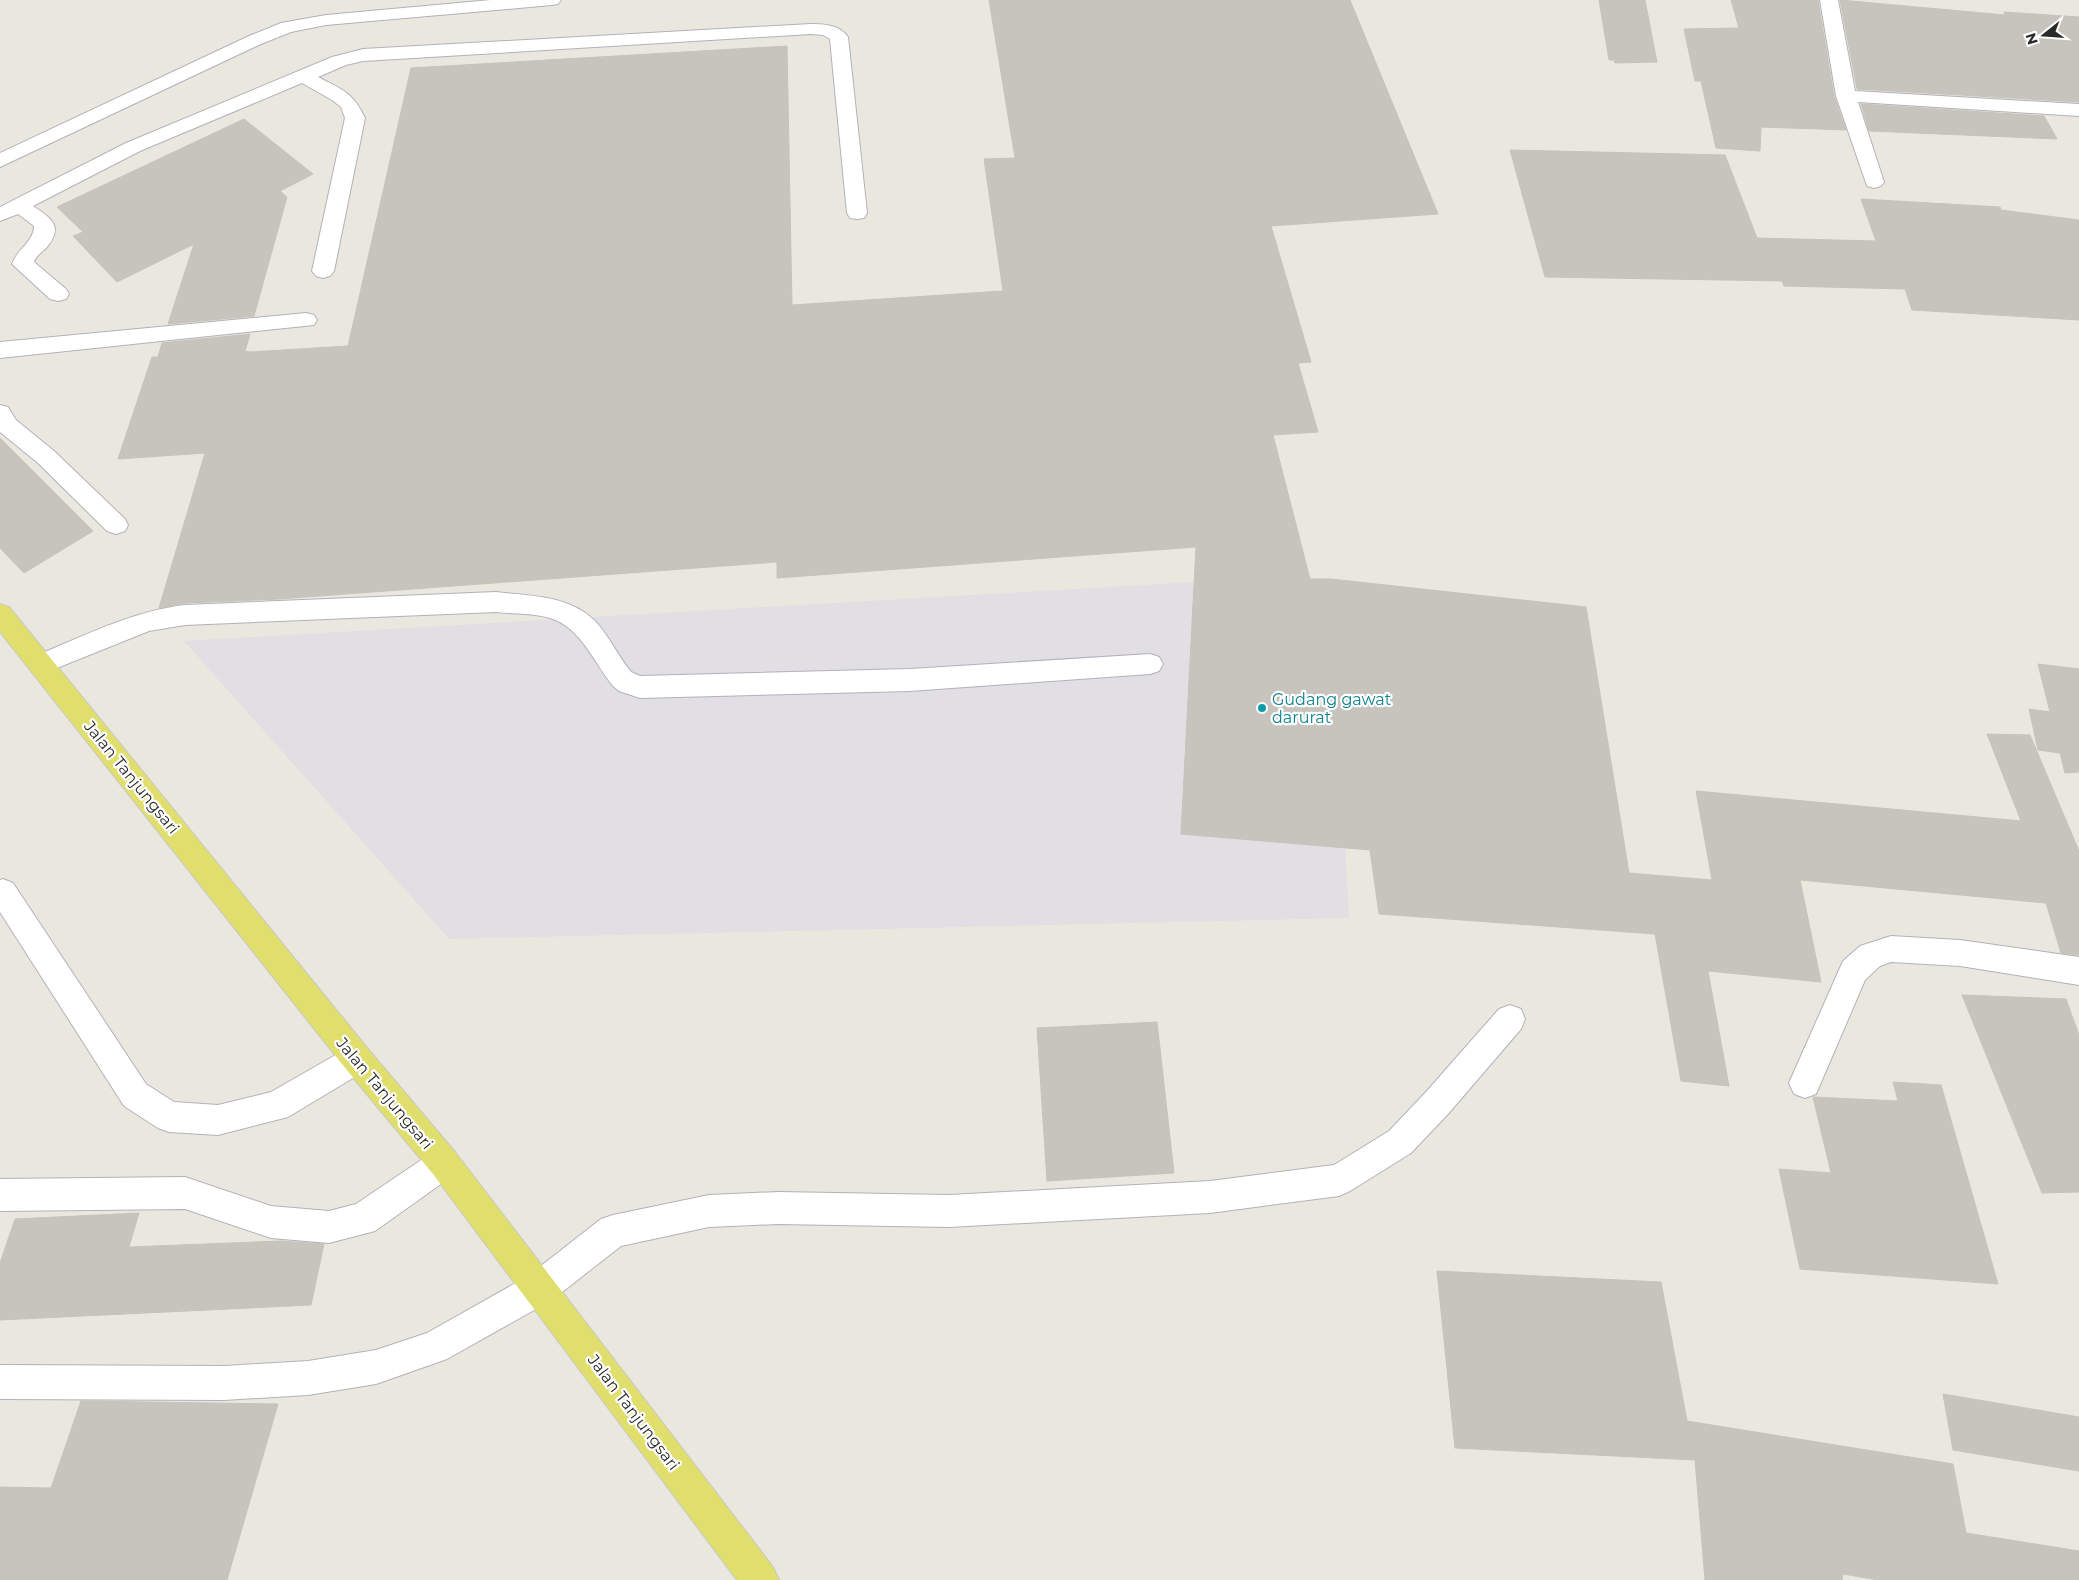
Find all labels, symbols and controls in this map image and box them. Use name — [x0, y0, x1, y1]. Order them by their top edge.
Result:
north arrow — [2019, 10, 2069, 60]
text: N — [2021, 31, 2042, 47]
place label: Gudang gawat darurat — [1272, 690, 1392, 727]
marker: Gudang gawat darurat — [1256, 702, 1268, 714]
street label: Jalan Tanjungsari — [80, 716, 183, 838]
street label: Jalan Tanjungsari — [332, 1033, 437, 1153]
street label: Jalan Tanjungsari — [583, 1350, 683, 1474]

